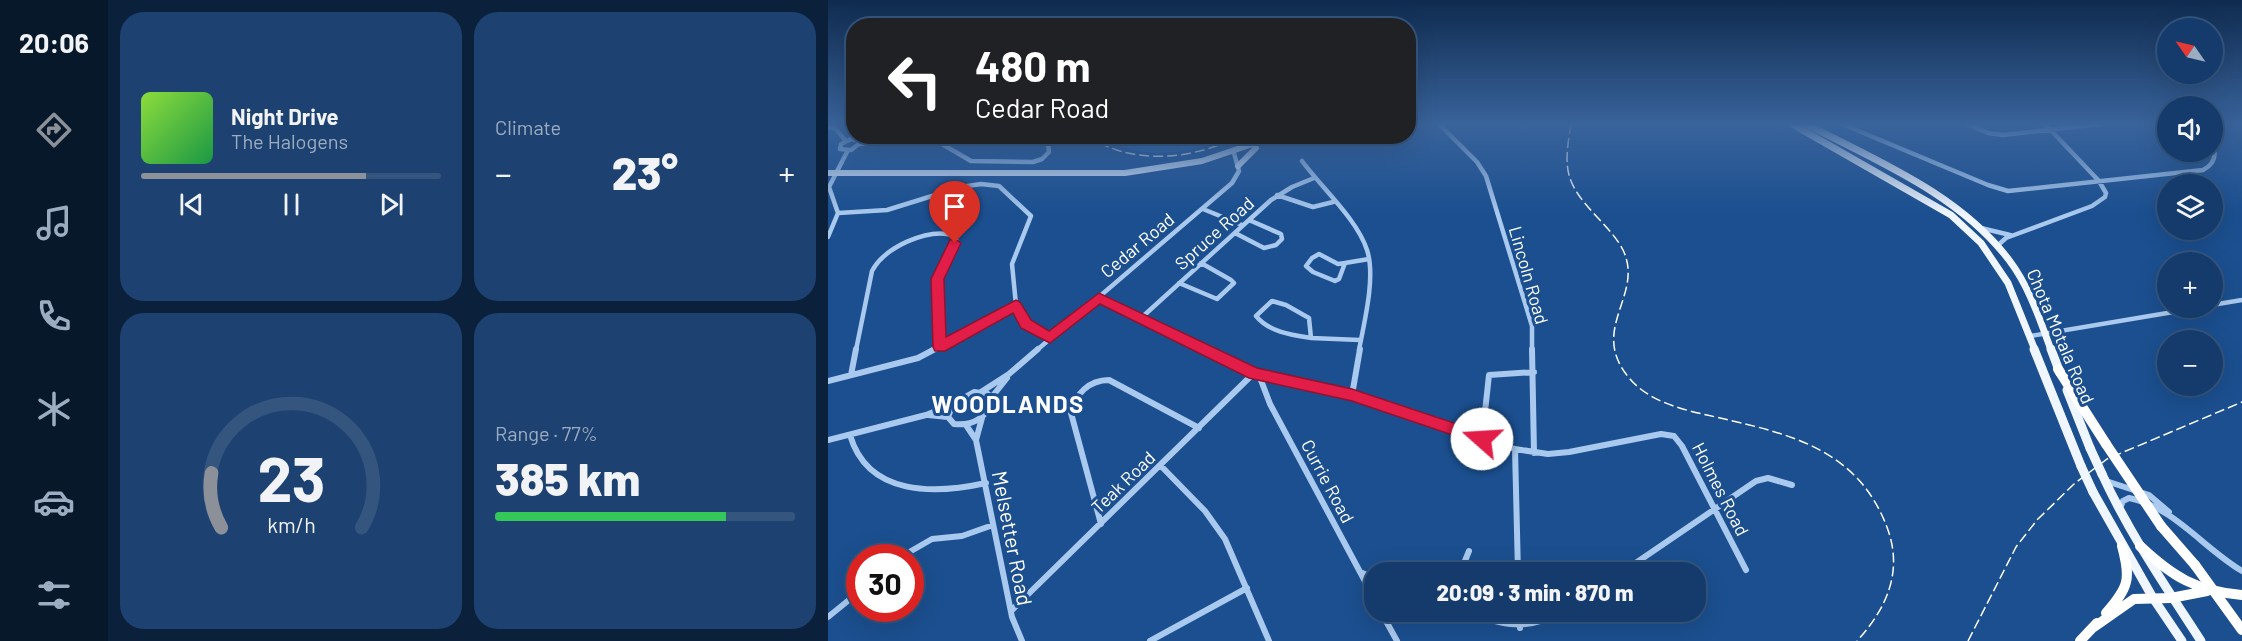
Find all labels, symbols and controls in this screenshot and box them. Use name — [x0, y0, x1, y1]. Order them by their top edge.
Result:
north arrow — [2157, 18, 2223, 84]
map controls — [2157, 18, 2223, 396]
text: 20:06 — [19, 26, 89, 58]
text: 480 m — [975, 40, 1091, 90]
icon: left — [876, 42, 954, 120]
text: Cedar Road — [975, 91, 1109, 123]
button: sound — [2157, 96, 2223, 162]
text: Night Drive — [231, 103, 339, 129]
icon: directions — [33, 109, 75, 151]
text: Climate — [495, 115, 561, 139]
text: The Halogens — [231, 129, 348, 153]
text: 23° — [612, 145, 678, 199]
text: − — [495, 153, 512, 193]
text: + — [778, 153, 795, 193]
button: layers — [2157, 174, 2223, 240]
pin — [929, 181, 980, 243]
icon: previous — [175, 188, 208, 221]
icon: pause — [275, 188, 308, 221]
icon: next — [375, 188, 408, 221]
icon: arrive — [938, 190, 971, 223]
street label: Spruce Road — [1170, 192, 1258, 274]
icon: music — [33, 202, 75, 244]
street label: Cedar Road — [1096, 208, 1178, 282]
street label: Lincoln Road — [1505, 224, 1553, 326]
button: + — [2157, 252, 2223, 318]
street label: Chota Motala Road — [2023, 265, 2099, 407]
icon: phone — [33, 295, 75, 337]
button: − — [2157, 330, 2223, 396]
icon: climate — [33, 388, 75, 430]
district label: WOODLANDS — [931, 389, 1085, 418]
position arrow — [1450, 407, 1514, 471]
text: Range · 77% — [495, 421, 598, 445]
street label: Currie Road — [1297, 436, 1359, 526]
street label: Holmes Road — [1688, 439, 1754, 539]
text: 23 — [257, 440, 325, 514]
street label: Teak Road — [1087, 446, 1159, 518]
text: 385 km — [495, 451, 640, 505]
street label: Melsetter Road — [988, 469, 1038, 607]
icon: car — [33, 481, 75, 523]
text: km/h — [267, 512, 315, 537]
speed limit sign: 30 — [846, 544, 924, 622]
icon: filters — [33, 574, 75, 616]
text: 20:09 · 3 min · 870 m — [1436, 579, 1634, 605]

